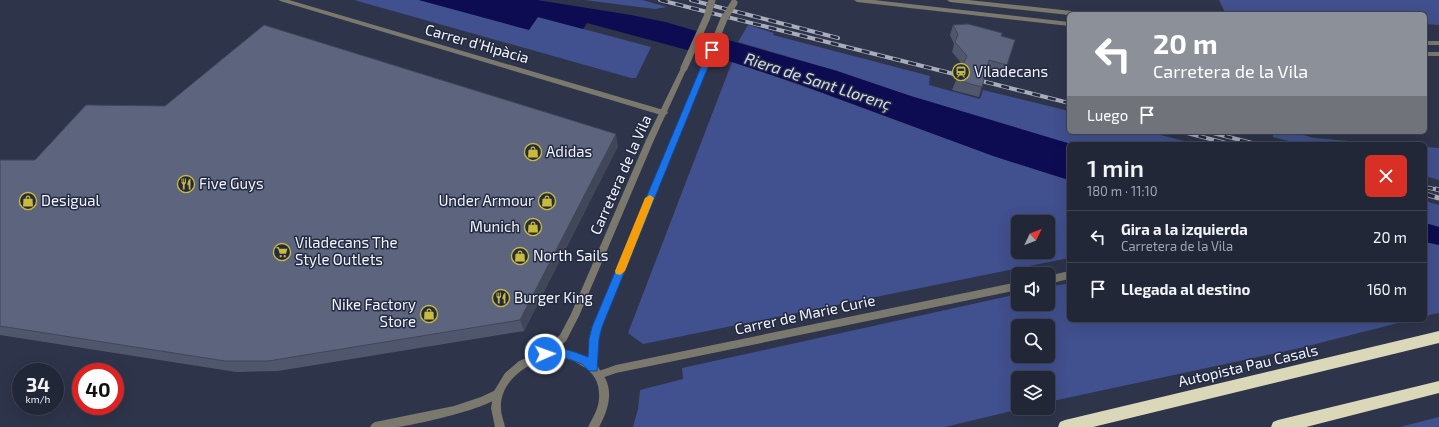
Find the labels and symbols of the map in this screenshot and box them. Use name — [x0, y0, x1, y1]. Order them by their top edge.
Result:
street label: Carrer d'Hipàcia — [423, 20, 531, 66]
pin — [695, 33, 729, 67]
water label: Riera de Sant Llorenç — [742, 48, 894, 114]
station icon: Viladecans — [951, 62, 971, 82]
place label: Viladecans — [974, 62, 1048, 80]
street label: Carretera de la Vila — [586, 112, 655, 237]
shop icon: Adidas — [523, 142, 543, 162]
place label: Adidas — [546, 142, 592, 160]
restaurant icon: Five Guys — [176, 174, 196, 194]
place label: Five Guys — [199, 174, 264, 192]
shop icon: Desigual — [18, 191, 38, 211]
place label: Desigual — [41, 191, 101, 209]
place label: Under Armour — [438, 191, 534, 209]
shop icon: Under Armour — [537, 191, 557, 211]
north arrow — [1011, 215, 1055, 259]
place label: Munich — [470, 217, 520, 235]
shop icon: Munich — [523, 217, 543, 237]
place label: Viladecans The Style Outlets — [295, 233, 398, 268]
supermarket icon: Viladecans The Style Outlets — [272, 242, 292, 262]
shop icon: North Sails — [510, 246, 530, 266]
place label: North Sails — [533, 246, 608, 264]
restaurant icon: Burger King — [491, 288, 511, 308]
place label: Burger King — [514, 288, 594, 306]
street label: Carrer de Marie Curie — [733, 290, 877, 338]
place label: Nike Factory Store — [331, 295, 416, 330]
shop icon: Nike Factory Store — [419, 304, 439, 324]
position arrow — [524, 333, 566, 375]
street label: Autopista Pau Casals — [1176, 340, 1320, 390]
speed limit sign: 40 — [72, 363, 124, 415]

